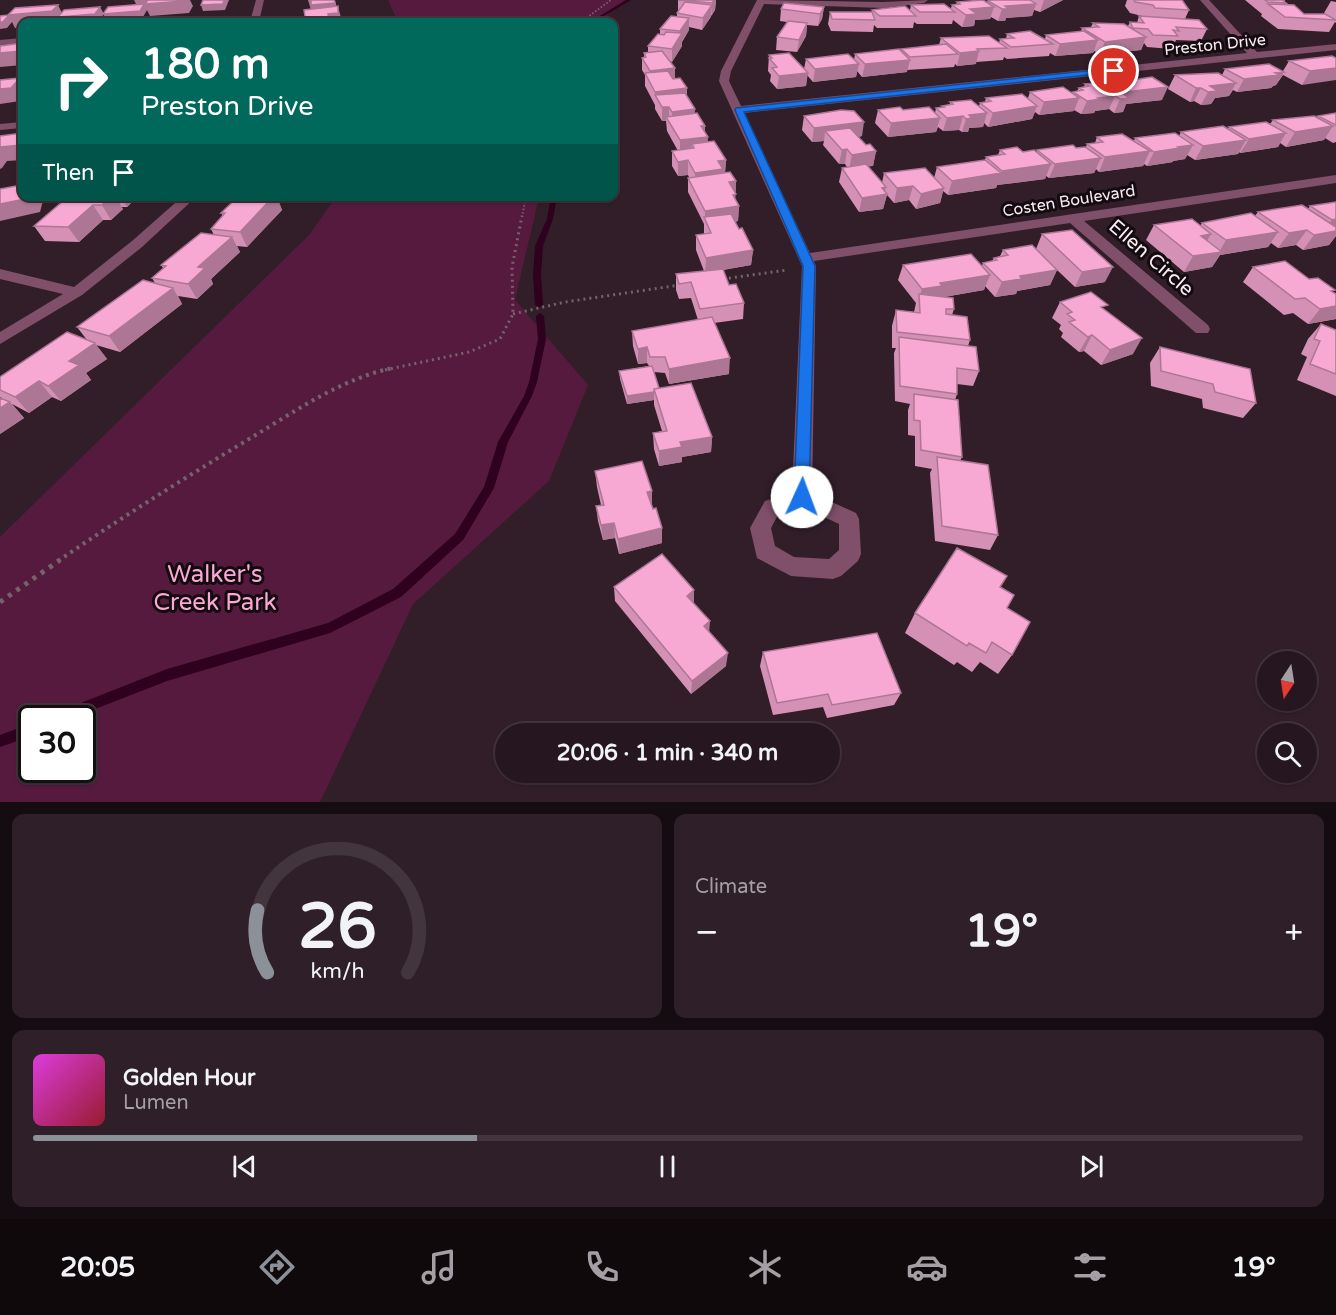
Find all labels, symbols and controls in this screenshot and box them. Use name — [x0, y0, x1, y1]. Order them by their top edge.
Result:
street label: Preston Drive — [1163, 30, 1267, 60]
text: 180 m — [141, 39, 270, 90]
icon: right — [42, 42, 120, 120]
pin — [1088, 45, 1139, 96]
icon: arrive — [1097, 54, 1130, 87]
text: Preston Drive — [141, 90, 314, 123]
icon: arrive — [107, 156, 140, 189]
text: Then — [42, 160, 95, 186]
street label: Costen Boulevard — [1001, 181, 1137, 221]
street label: Ellen Circle — [1104, 215, 1198, 301]
position arrow — [770, 465, 834, 529]
park label: Walker's Creek Park — [153, 560, 277, 617]
north arrow — [1257, 651, 1317, 711]
map controls — [1257, 651, 1317, 783]
speed limit sign: 30 — [18, 705, 96, 783]
button: search — [1257, 723, 1317, 783]
text: 20:06 · 1 min · 340 m — [557, 740, 778, 766]
text: Climate — [695, 875, 767, 899]
text: 26 — [298, 890, 376, 965]
text: 19° — [965, 905, 1038, 959]
text: − — [695, 913, 719, 952]
text: + — [1284, 913, 1303, 952]
text: km/h — [310, 958, 364, 984]
text: Golden Hour — [123, 1065, 255, 1091]
text: Lumen — [123, 1091, 189, 1115]
icon: previous — [228, 1150, 261, 1183]
icon: pause — [651, 1150, 684, 1183]
icon: next — [1075, 1150, 1108, 1183]
icon: directions — [256, 1246, 298, 1288]
icon: music — [418, 1246, 460, 1288]
icon: phone — [581, 1246, 623, 1288]
icon: climate — [744, 1246, 786, 1288]
icon: car — [906, 1246, 948, 1288]
icon: filters — [1069, 1246, 1111, 1288]
text: 20:05 — [60, 1251, 135, 1284]
text: 19° — [1232, 1251, 1276, 1284]

